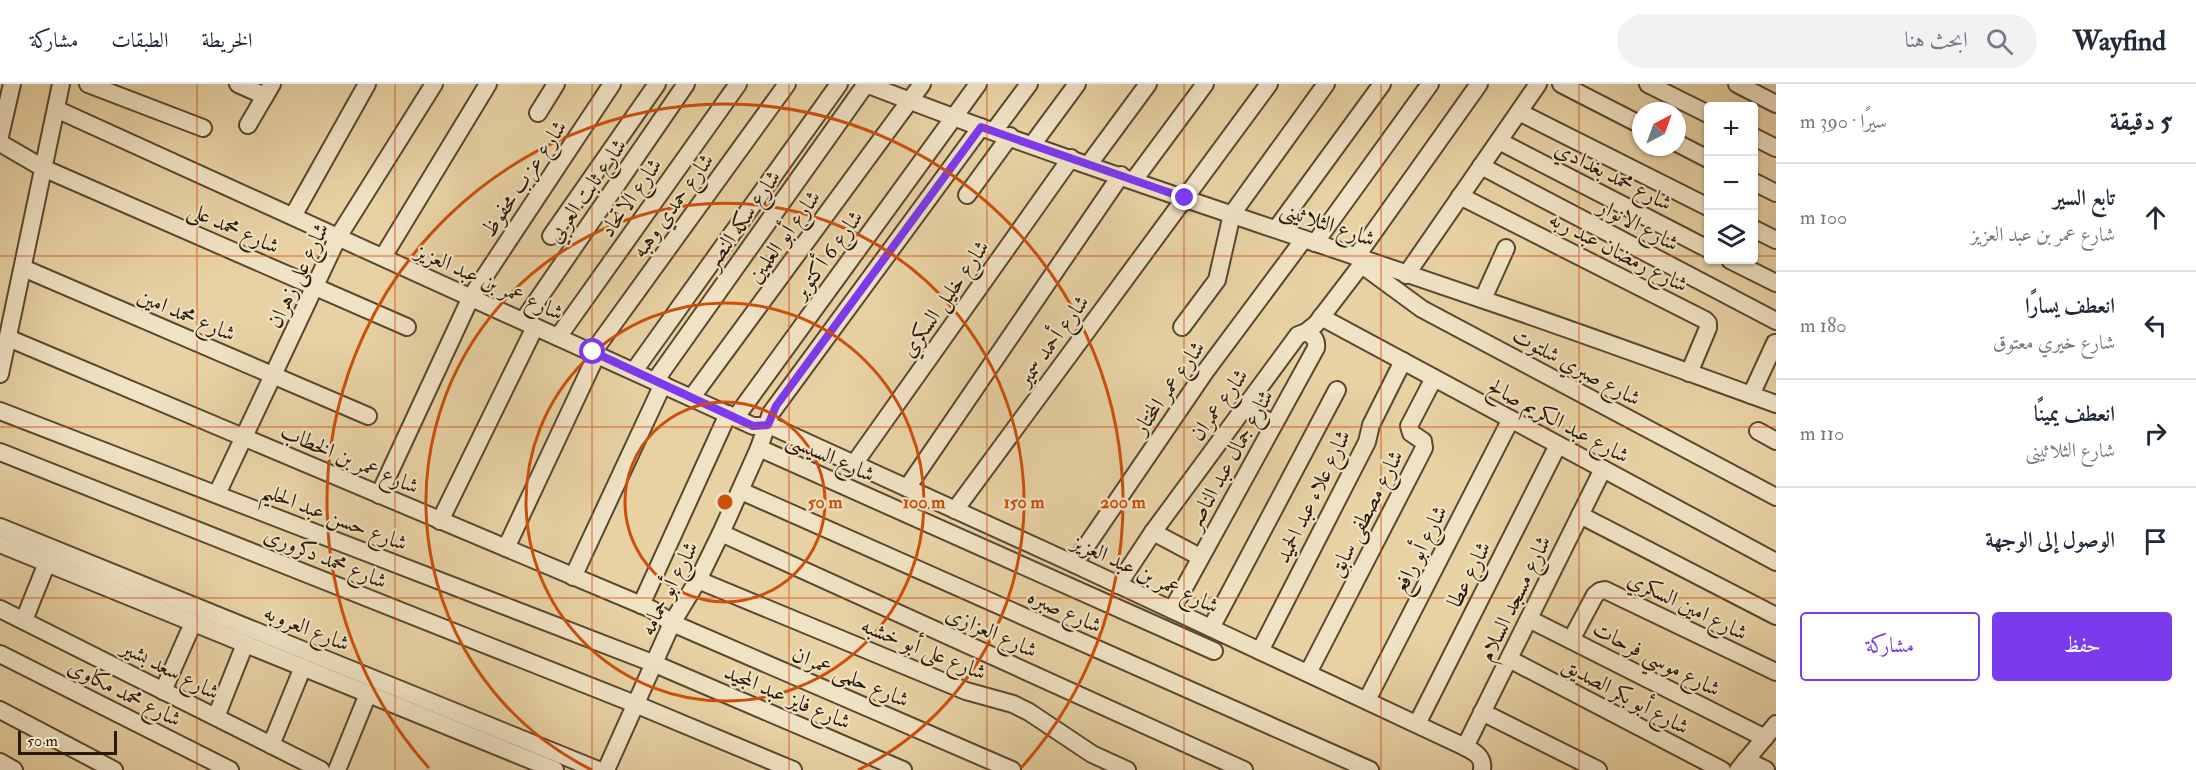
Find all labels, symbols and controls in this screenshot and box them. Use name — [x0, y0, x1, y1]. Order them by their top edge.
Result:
search box — [1617, 14, 2037, 68]
text: Wayfind — [2073, 24, 2166, 59]
icon: search — [1983, 25, 2016, 58]
text: ابحث هنا — [1905, 26, 1968, 54]
text: مشاركة — [30, 27, 78, 54]
text: الطبقات — [111, 27, 168, 54]
text: الخريطة — [201, 27, 253, 54]
north arrow — [1632, 102, 1686, 156]
map controls — [1704, 102, 1758, 264]
button: + — [1704, 102, 1758, 156]
text: 5 دقيقة — [2110, 106, 2172, 138]
text: سيرًا · 390 m — [1800, 109, 1887, 134]
street label: شارع عزب محفوظ — [474, 115, 577, 245]
street label: شارع ثابت العربي — [541, 133, 636, 251]
street label: شارع محمد بغدادي — [1548, 134, 1677, 221]
street label: شارع حمدي وهبه — [625, 148, 724, 266]
street label: شارع الاتحاد — [593, 152, 672, 245]
button: − — [1704, 156, 1758, 210]
street label: شارع سكه النصر — [697, 164, 791, 279]
street label: شارع أبو العلمين — [739, 183, 830, 291]
route end — [1171, 184, 1197, 210]
text: تابع السير — [2053, 184, 2115, 212]
street label: شارع الانوار — [1590, 191, 1684, 261]
street label: شارع محمد على — [182, 195, 284, 264]
street label: شارع الثلاثينى — [1275, 195, 1379, 257]
icon: ahead — [2139, 201, 2172, 234]
street label: شارع 6 أكتوبر — [783, 203, 873, 309]
street label: شارع رمضان عبد ربه — [1543, 205, 1693, 302]
text: 100 m — [1800, 205, 1847, 230]
button: layers — [1704, 210, 1758, 264]
street label: شارع على زهران — [260, 218, 339, 335]
text: شارع عمر بن عبد العزيز — [1971, 222, 2115, 247]
street label: شارع خليل السكري — [894, 234, 999, 365]
street label: شارع عمر بن عبد العزيز — [408, 236, 568, 331]
street label: شارع محمد امين — [132, 282, 240, 352]
street label: شارع أحمد سمير — [1007, 288, 1099, 396]
text: انعطف يسارًا — [2025, 292, 2115, 320]
icon: left — [2139, 309, 2172, 342]
text: 180 m — [1800, 313, 1847, 338]
street label: شارع صبري شلتوت — [1505, 321, 1646, 416]
text: شارع خيري معتوق — [1993, 330, 2115, 355]
street label: شارع عمر المختار — [1125, 335, 1215, 444]
route start — [579, 338, 605, 364]
street label: شارع عمران — [1183, 363, 1258, 449]
street label: شارع عبد الكريم صالح — [1481, 372, 1634, 474]
street label: شارع جمال عبد الناصر — [1179, 385, 1283, 538]
text: انعطف يمينًا — [2034, 400, 2115, 428]
street label: شارع عمر بن الخطاب — [275, 417, 423, 504]
icon: right — [2139, 417, 2172, 450]
text: 110 m — [1800, 421, 1844, 446]
street label: شارع السيسى — [780, 425, 879, 492]
street label: شارع علاء عبد الحميد — [1268, 425, 1361, 570]
text: شارع الثلاثينى — [2025, 438, 2115, 463]
street label: شارع مصطفى سابق — [1322, 445, 1413, 584]
street label: شارع حسن عبد الحليم — [255, 476, 412, 564]
text: 50 m — [808, 491, 843, 514]
text: 100 m — [903, 491, 946, 514]
text: 150 m — [1003, 491, 1046, 514]
text: 200 m — [1100, 491, 1147, 514]
centre of rings — [715, 492, 735, 512]
street label: شارع أبو رافع — [1384, 500, 1458, 601]
street label: شارع محمد دكرورى — [258, 521, 391, 599]
icon: arrive — [2139, 525, 2172, 558]
text: الوصول إلى الوجهة — [1985, 526, 2115, 554]
street label: شارع عمر بن عبد العزيز — [1064, 527, 1224, 624]
street label: شارع مسجد السلام — [1472, 531, 1562, 668]
street label: شارع أبو حمامه — [631, 536, 708, 642]
street label: شارع عطا — [1440, 537, 1501, 614]
street label: شارع امين السكري — [1621, 565, 1752, 651]
street label: شارع صبره — [1021, 582, 1106, 643]
street label: شارع العروبه — [258, 598, 354, 662]
street label: شارع العزازى — [940, 599, 1042, 668]
street label: شارع على أبو خشبه — [855, 609, 991, 690]
button: مشاركة — [1800, 612, 1980, 681]
button: حفظ — [1992, 612, 2172, 681]
street label: شارع موسي فرحات — [1585, 615, 1725, 708]
street label: شارع سعد بشير — [113, 632, 224, 710]
street label: شارع حلمى عمران — [786, 640, 913, 718]
street label: شارع أبو بكر الصديق — [1555, 649, 1695, 745]
street label: شارع محمد مكاوى — [61, 652, 186, 737]
street label: شارع فايز عبد المجيد — [719, 658, 855, 740]
scale bar — [18, 728, 117, 756]
text: 50 m — [27, 731, 58, 751]

